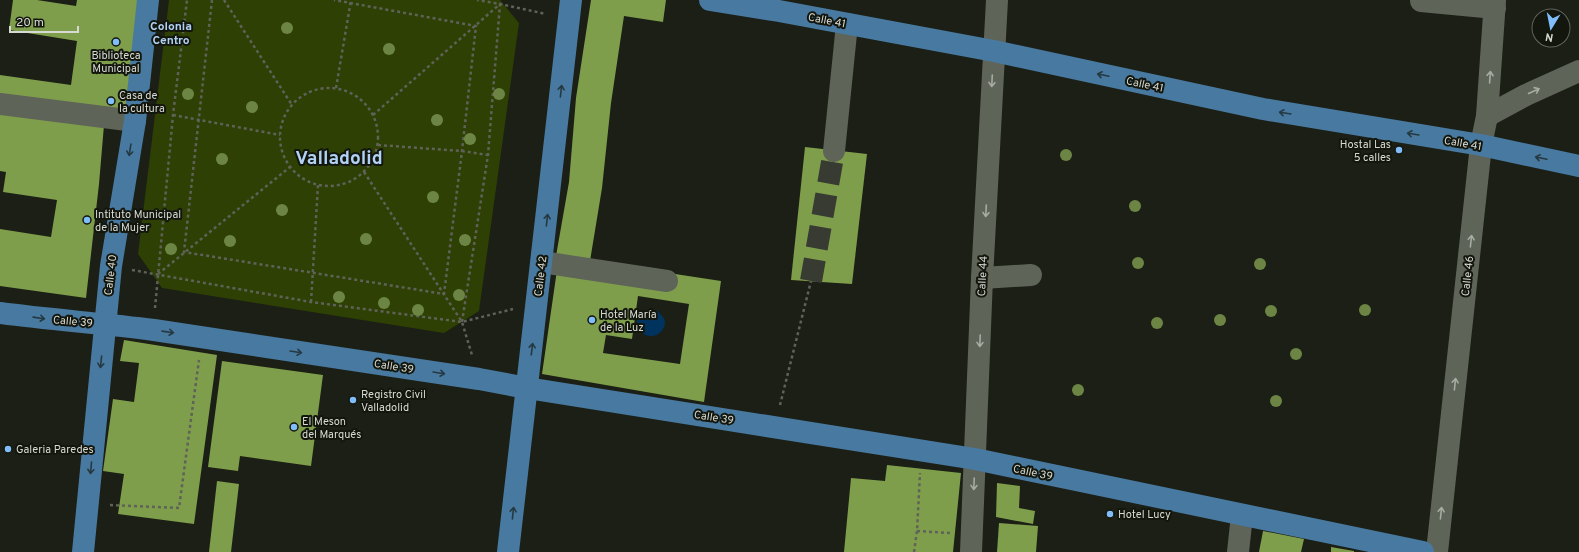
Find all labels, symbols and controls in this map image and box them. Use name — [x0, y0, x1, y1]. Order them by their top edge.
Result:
scale bar — [10, 8, 78, 34]
north arrow — [1531, 8, 1571, 48]
street label: Calle 41 — [807, 10, 847, 31]
text: 20 m — [16, 15, 44, 31]
district label: Colonia Centro — [150, 19, 192, 49]
text: N — [1544, 29, 1555, 44]
marker: Biblioteca Municipal — [111, 37, 121, 47]
place label: Biblioteca Municipal — [91, 49, 141, 76]
one-way arrow — [1097, 70, 1110, 78]
one-way arrow — [1486, 71, 1493, 84]
one-way arrow — [989, 74, 996, 87]
street label: Calle 41 — [1125, 74, 1165, 96]
one-way arrow — [557, 85, 565, 98]
one-way arrow — [1527, 87, 1539, 94]
place label: Casa de la cultura — [119, 89, 165, 116]
marker: Casa de la cultura — [106, 96, 116, 106]
one-way arrow — [1279, 109, 1292, 117]
one-way arrow — [1407, 130, 1420, 138]
street label: Calle 41 — [1443, 134, 1483, 154]
place label: Hostal Las 5 calles — [1340, 138, 1391, 165]
one-way arrow — [126, 143, 134, 156]
marker: Hostal Las 5 calles — [1394, 145, 1404, 155]
district label: Valladolid — [295, 147, 383, 171]
one-way arrow — [1535, 154, 1548, 162]
one-way arrow — [982, 204, 989, 217]
place label: Intituto Municipal de la Mujer — [95, 208, 181, 235]
one-way arrow — [543, 214, 551, 227]
marker: Intituto Municipal de la Mujer — [82, 215, 92, 225]
one-way arrow — [1467, 235, 1475, 248]
street label: Calle 40 — [102, 254, 120, 296]
street label: Calle 42 — [532, 255, 550, 297]
street label: Calle 44 — [975, 255, 991, 297]
street label: Calle 46 — [1459, 255, 1477, 297]
place label: Hotel María de la Luz — [600, 308, 657, 335]
street label: Calle 39 — [52, 313, 94, 331]
one-way arrow — [32, 314, 45, 322]
marker: Hotel María de la Luz — [587, 315, 597, 325]
one-way arrow — [161, 328, 174, 336]
one-way arrow — [976, 334, 983, 347]
one-way arrow — [528, 343, 535, 356]
one-way arrow — [289, 348, 302, 356]
one-way arrow — [97, 356, 105, 369]
street label: Calle 39 — [373, 357, 415, 377]
one-way arrow — [432, 369, 445, 377]
one-way arrow — [1452, 378, 1459, 391]
place label: Registro Civil Valladolid — [361, 388, 426, 415]
marker: Registro Civil Valladolid — [348, 395, 358, 405]
street label: Calle 39 — [693, 408, 735, 428]
place label: El Meson del Marqués — [302, 415, 361, 442]
marker: El Meson del Marqués — [289, 422, 299, 432]
place label: Galeria Paredes — [16, 443, 94, 457]
marker: Galeria Paredes — [3, 444, 13, 454]
one-way arrow — [87, 461, 94, 474]
street label: Calle 39 — [1012, 462, 1054, 484]
one-way arrow — [970, 477, 978, 490]
one-way arrow — [509, 507, 516, 520]
one-way arrow — [1438, 507, 1445, 520]
place label: Hotel Lucy — [1118, 508, 1171, 522]
marker: Hotel Lucy — [1105, 509, 1115, 519]

